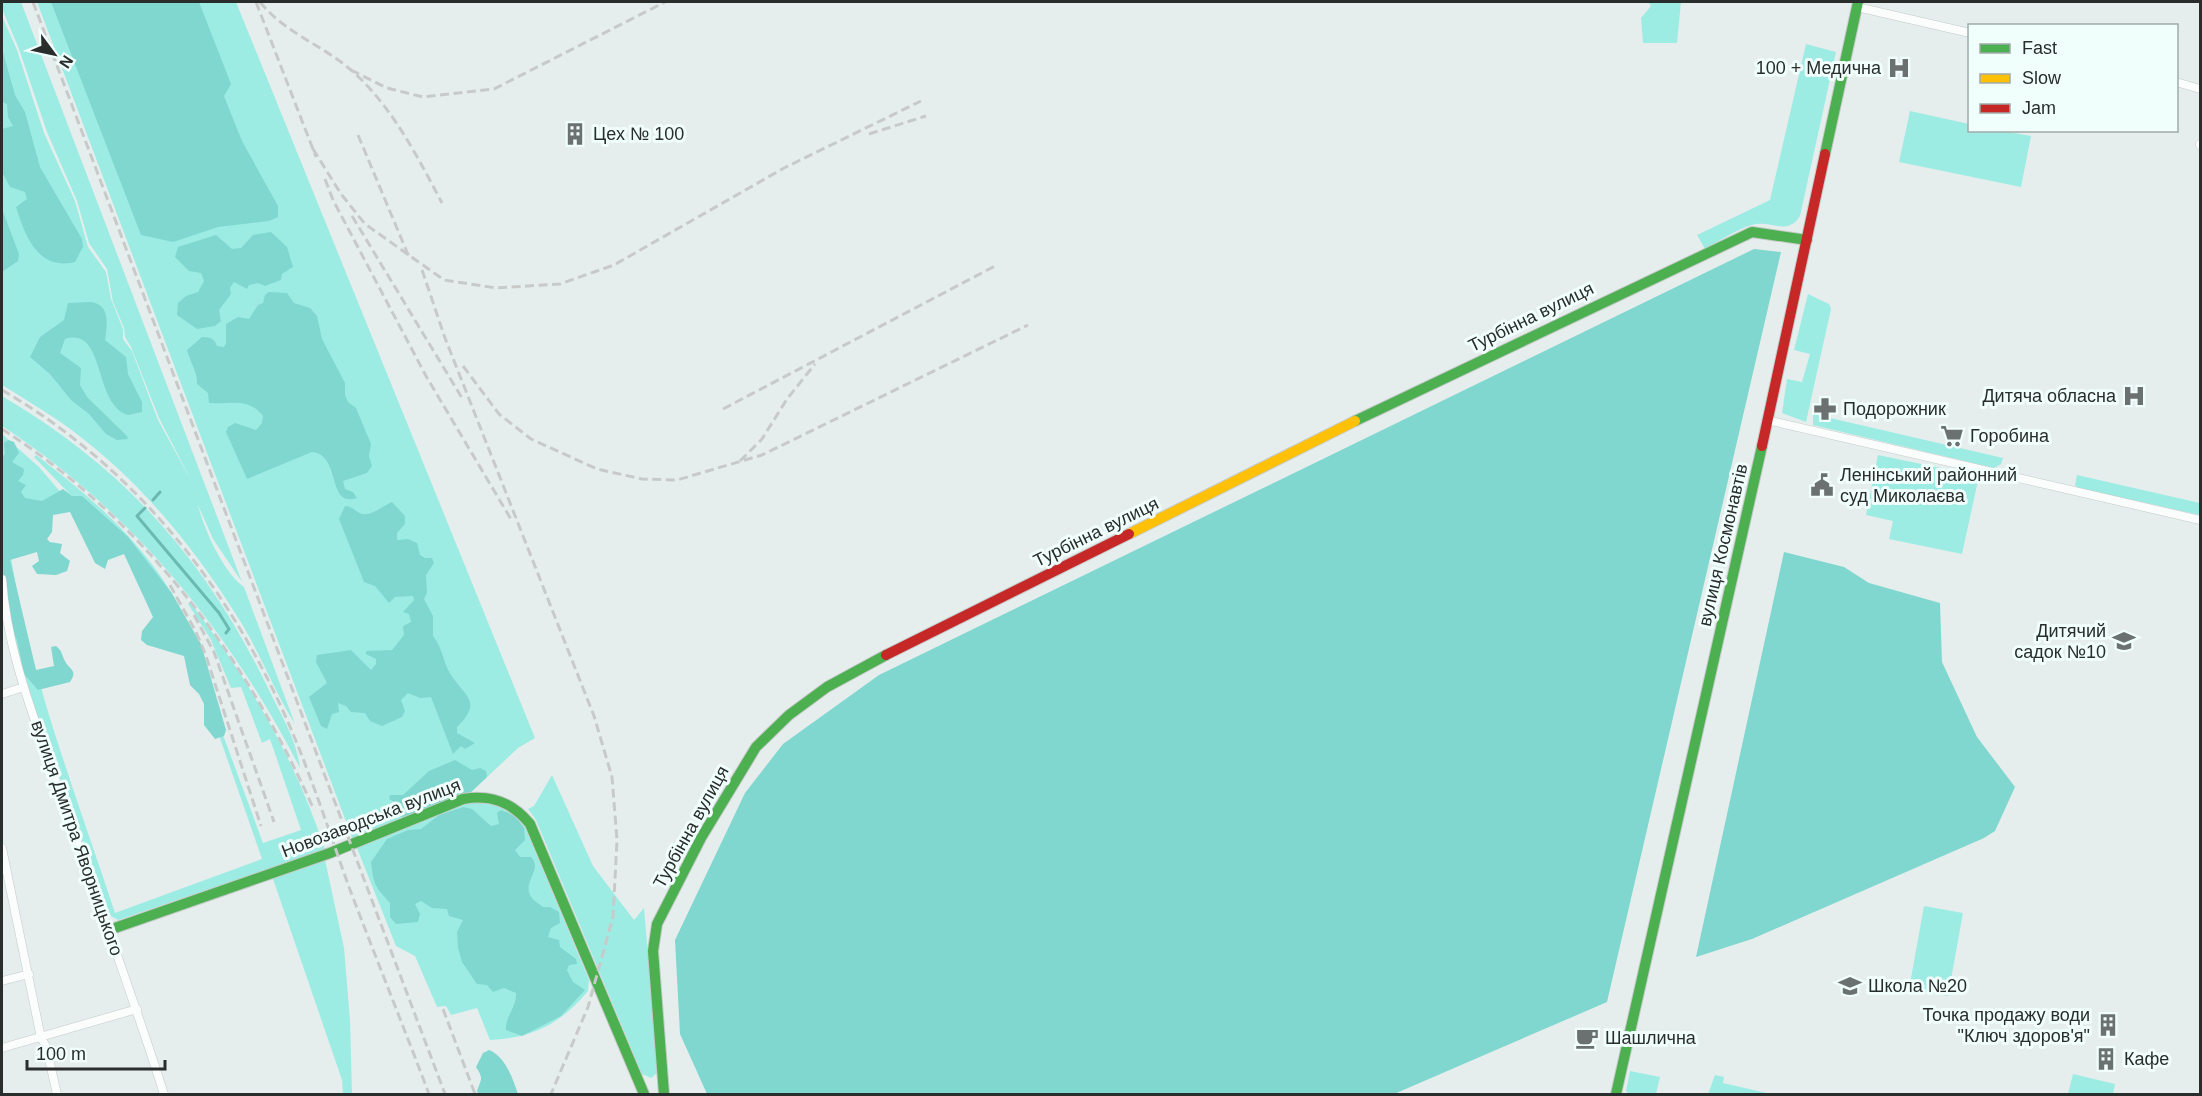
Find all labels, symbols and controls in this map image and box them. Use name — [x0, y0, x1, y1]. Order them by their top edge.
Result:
north arrow — [24, 24, 84, 84]
legend — [1968, 24, 2178, 132]
text: Fast — [2022, 38, 2057, 58]
text: N — [56, 52, 76, 71]
hospital icon: 100 + Медична — [1886, 55, 1912, 81]
place label: 100 + Медична — [1756, 58, 1882, 78]
text: Slow — [2022, 68, 2062, 88]
text: Jam — [2022, 98, 2056, 118]
building icon: Цех № 100 — [562, 121, 588, 147]
place label: Цех № 100 — [593, 124, 684, 144]
street label: Турбінна вулиця — [1465, 278, 1597, 356]
hospital icon: Дитяча обласна — [2121, 383, 2147, 409]
place label: Дитяча обласна — [1982, 386, 2117, 406]
pharmacy icon: Подорожник — [1812, 396, 1838, 422]
place label: Подорожник — [1843, 399, 1946, 419]
supermarket icon: Горобина — [1939, 423, 1965, 449]
place label: Горобина — [1970, 426, 2050, 446]
street label: вулиця Космонавтів — [1695, 462, 1751, 628]
place label: Ленінський районний суд Миколаєва — [1840, 465, 2017, 506]
public building icon: Ленінський районний суд Миколаєва — [1809, 472, 1835, 498]
street label: Турбінна вулиця — [1030, 493, 1162, 571]
place label: Дитячий садок №10 — [2014, 621, 2106, 662]
school or university icon: Дитячий садок №10 — [2111, 628, 2137, 654]
street label: вулиця Дмитра Яворницького — [27, 718, 127, 958]
street label: Турбінна вулиця — [649, 763, 733, 891]
street label: Новозаводська вулиця — [279, 775, 463, 861]
school or university icon: Школа №20 — [1837, 973, 1863, 999]
place label: Школа №20 — [1868, 976, 1967, 996]
place label: Точка продажу води "Ключ здоров'я" — [1922, 1005, 2090, 1046]
building icon: Точка продажу води "Ключ здоров'я" — [2095, 1012, 2121, 1038]
cafe icon: Шашлична — [1574, 1025, 1600, 1051]
place label: Шашлична — [1605, 1028, 1697, 1048]
scale bar — [27, 1033, 165, 1071]
text: 100 m — [36, 1044, 86, 1064]
building icon: Кафе — [2093, 1046, 2119, 1072]
place label: Кафе — [2124, 1049, 2169, 1069]

